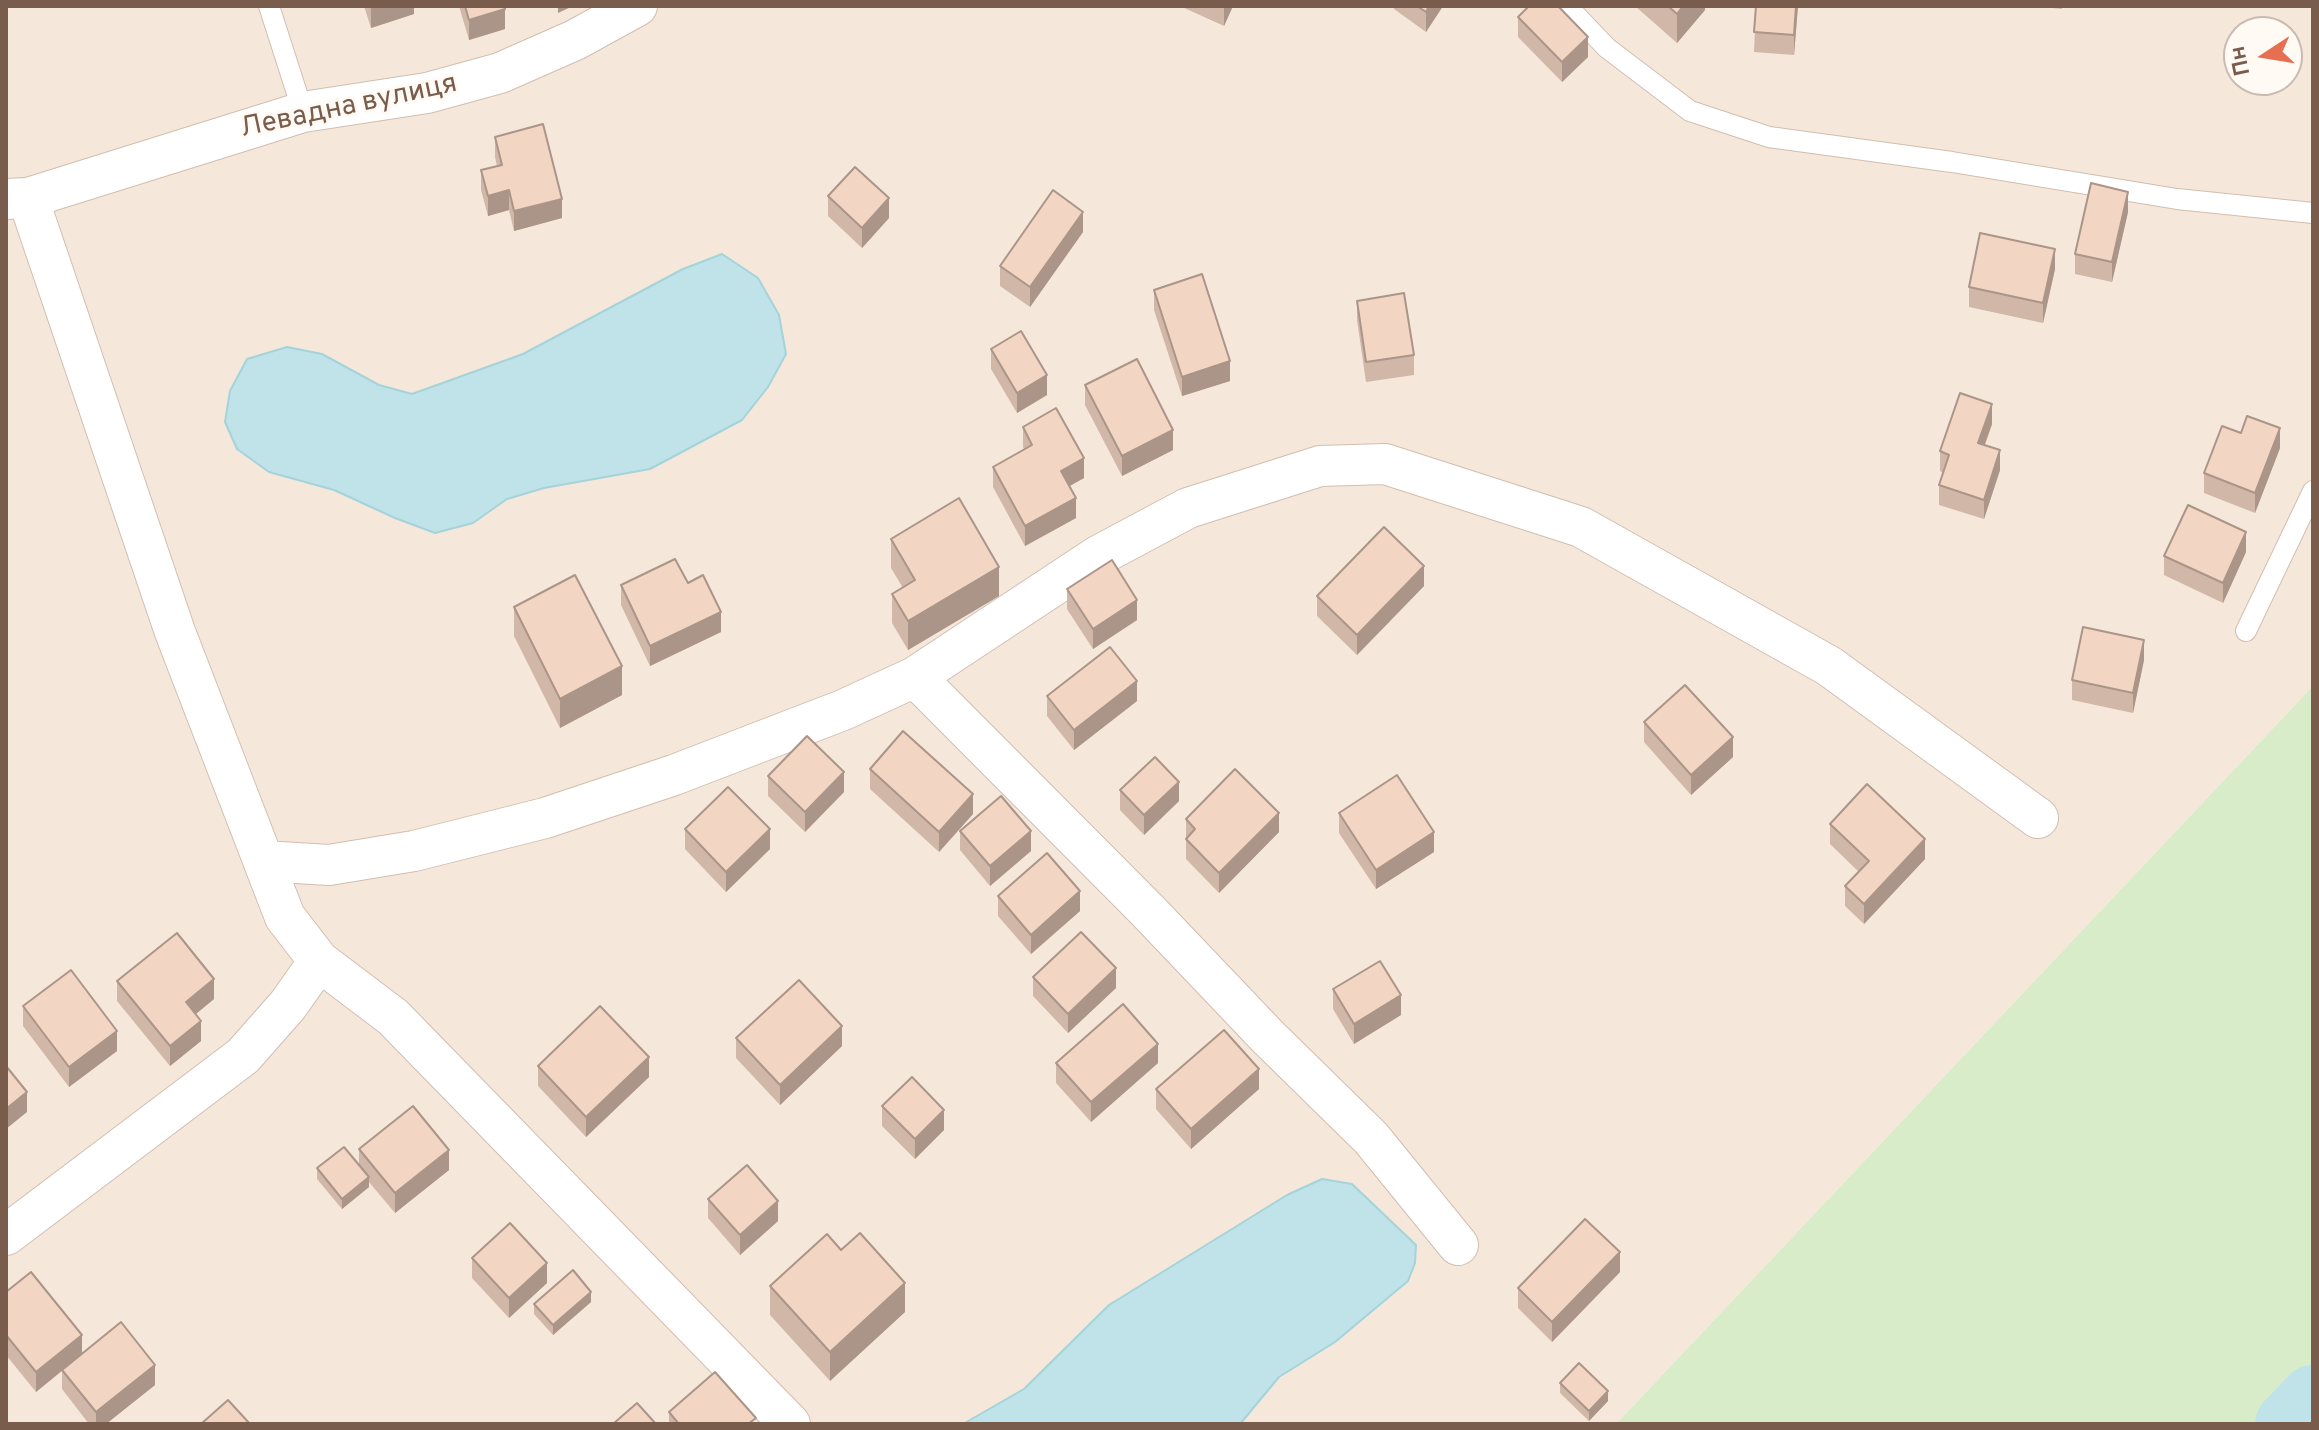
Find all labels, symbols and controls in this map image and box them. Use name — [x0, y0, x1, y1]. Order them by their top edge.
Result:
north arrow — [2223, 16, 2303, 96]
text: Пн — [2225, 43, 2257, 78]
street label: Левадна вулиця — [237, 69, 461, 147]

